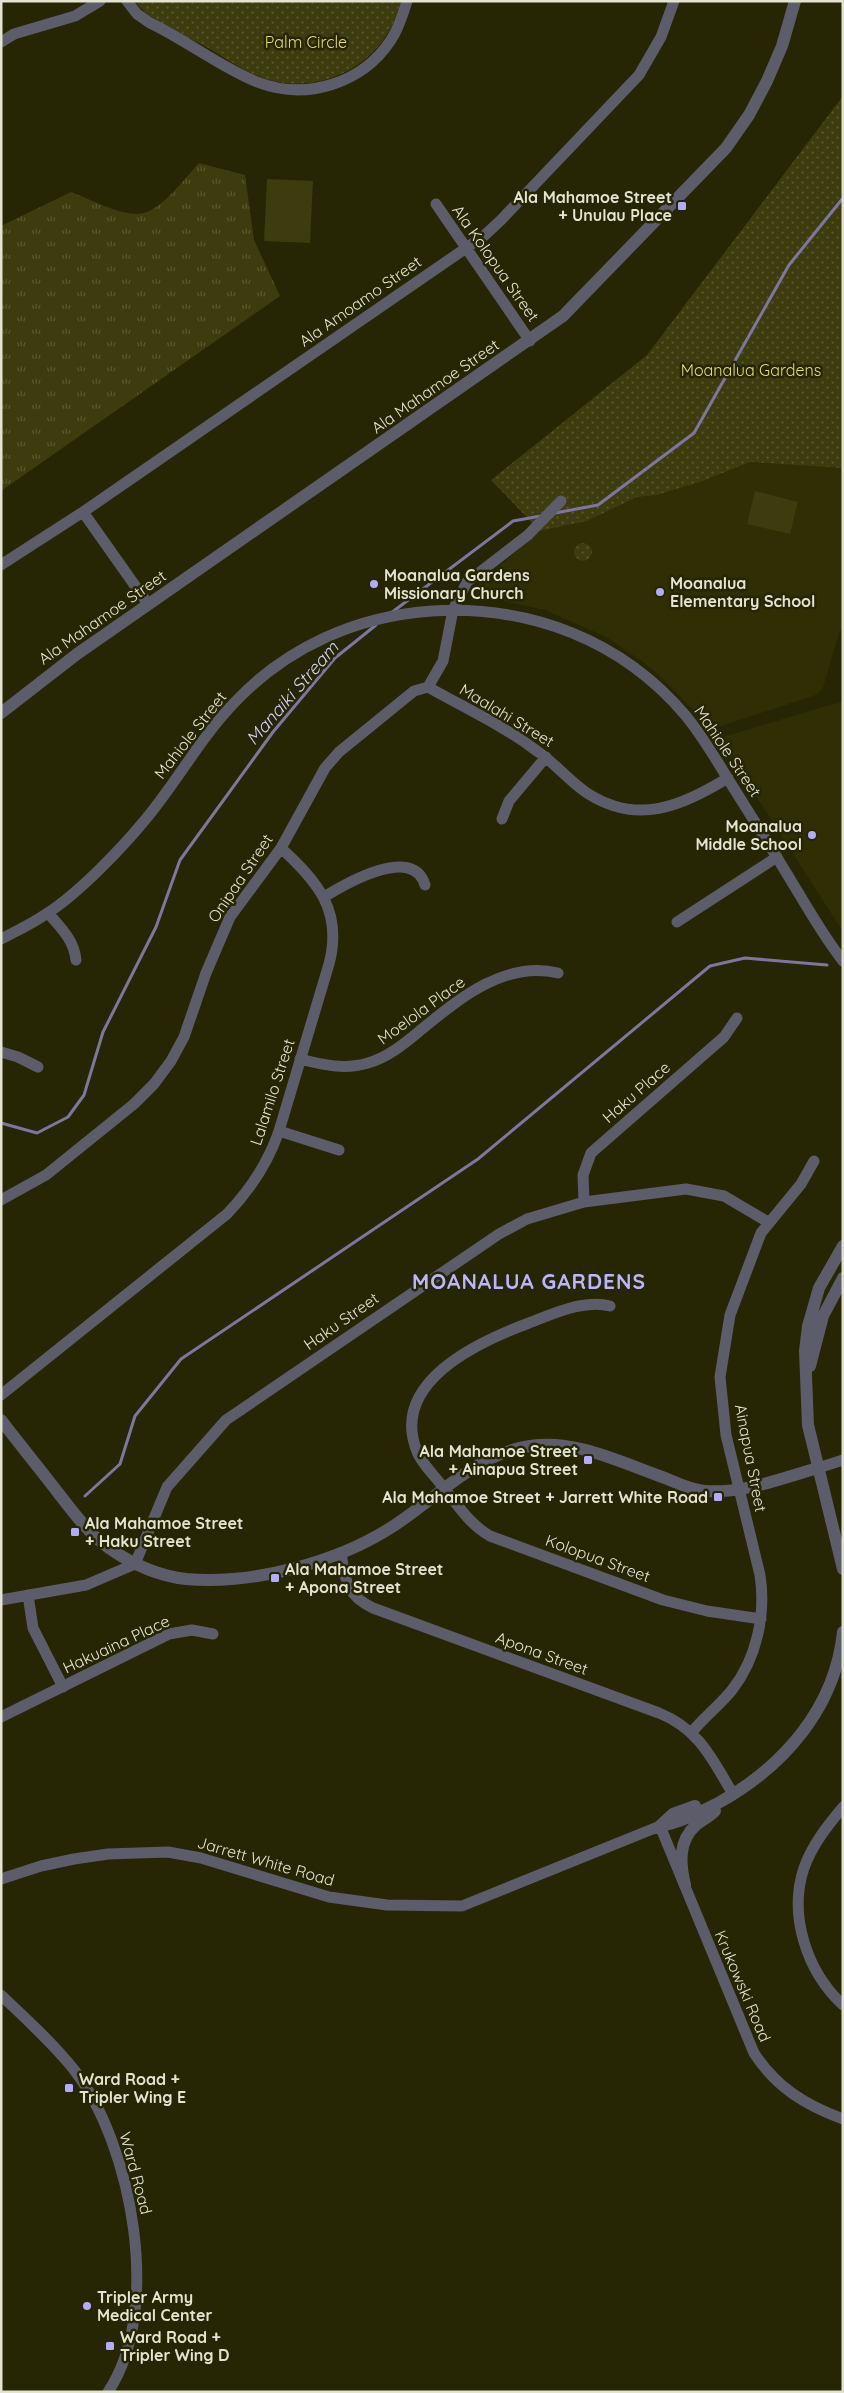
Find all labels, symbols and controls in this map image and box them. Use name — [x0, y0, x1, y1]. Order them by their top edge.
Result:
park label: Palm Circle — [265, 32, 347, 52]
place label: Ala Mahamoe Street + Unulau Place — [514, 187, 672, 225]
marker: Ala Mahamoe Street + Unulau Place — [676, 200, 688, 212]
street label: Ala Kolopua Street — [448, 201, 544, 325]
street label: Ala Amoamo Street — [295, 251, 425, 351]
street label: Ala Mahamoe Street — [367, 334, 503, 438]
park label: Moanalua Gardens — [681, 360, 821, 380]
street label: Ala Mahamoe Street — [34, 565, 170, 669]
place label: Moanalua Gardens Missionary Church — [384, 565, 530, 603]
place label: Moanalua Elementary School — [670, 573, 815, 611]
marker: Moanalua Gardens Missionary Church — [368, 578, 380, 590]
marker: Moanalua Elementary School — [654, 586, 666, 598]
water label: Manaiki Stream — [241, 636, 344, 749]
street label: Maalahi Street — [456, 679, 558, 751]
street label: Mahiole Street — [150, 687, 230, 783]
street label: Mahiole Street — [690, 702, 766, 800]
place label: Moanalua Middle School — [695, 816, 802, 854]
marker: Moanalua Middle School — [806, 829, 818, 841]
street label: Onipaa Street — [203, 830, 277, 926]
street label: Moelola Place — [373, 972, 469, 1048]
street label: Lalamilo Street — [245, 1036, 299, 1148]
street label: Haku Place — [598, 1057, 674, 1127]
district label: MOANALUA GARDENS — [412, 1268, 646, 1294]
street label: Haku Street — [300, 1288, 382, 1354]
street label: Ainapua Street — [731, 1402, 771, 1514]
place label: Ala Mahamoe Street + Ainapua Street — [420, 1441, 578, 1479]
marker: Ala Mahamoe Street + Ainapua Street — [582, 1454, 594, 1466]
place label: Ala Mahamoe Street + Jarrett White Road — [382, 1487, 708, 1507]
marker: Ala Mahamoe Street + Jarrett White Road — [712, 1491, 724, 1503]
place label: Ala Mahamoe Street + Haku Street — [85, 1513, 243, 1551]
marker: Ala Mahamoe Street + Haku Street — [69, 1526, 81, 1538]
street label: Kolopua Street — [543, 1530, 653, 1586]
place label: Ala Mahamoe Street + Apona Street — [285, 1559, 443, 1597]
marker: Ala Mahamoe Street + Apona Street — [269, 1572, 281, 1584]
street label: Hakuaina Place — [59, 1611, 173, 1677]
street label: Apona Street — [493, 1627, 591, 1679]
street label: Jarrett White Road — [195, 1832, 337, 1890]
street label: Krukowski Road — [710, 1927, 776, 2045]
place label: Ward Road + Tripler Wing E — [79, 2069, 186, 2107]
marker: Ward Road + Tripler Wing E — [63, 2082, 75, 2094]
street label: Ward Road — [115, 2130, 157, 2216]
place label: Tripler Army Medical Center — [97, 2287, 212, 2325]
marker: Tripler Army Medical Center — [81, 2300, 93, 2312]
place label: Ward Road + Tripler Wing D — [120, 2327, 229, 2365]
marker: Ward Road + Tripler Wing D — [104, 2340, 116, 2352]

